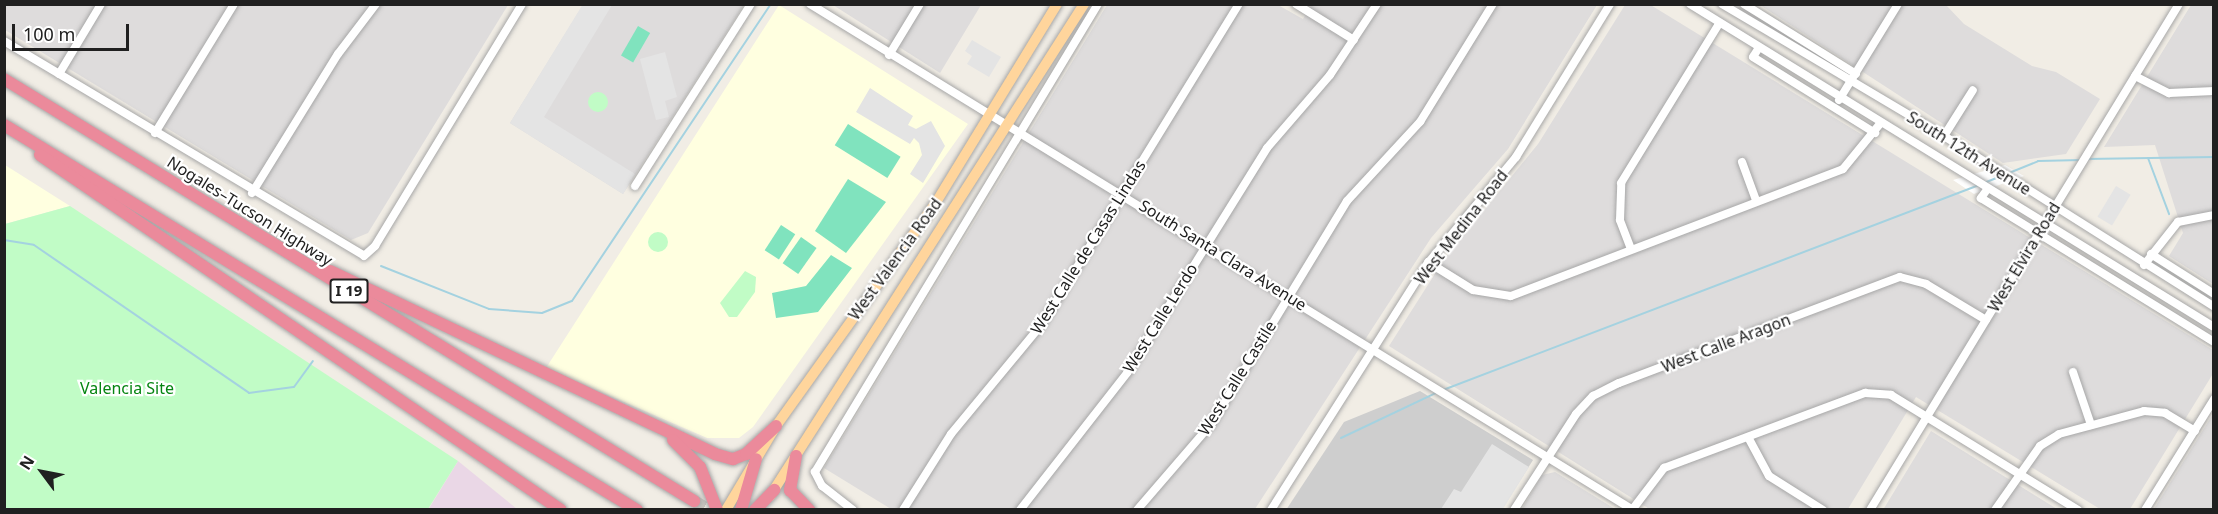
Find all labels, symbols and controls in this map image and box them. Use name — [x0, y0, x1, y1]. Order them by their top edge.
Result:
scale bar — [15, 12, 132, 50]
text: 100 m — [23, 22, 75, 46]
street label: South 12th Avenue — [1903, 107, 2035, 199]
street label: Nogales–Tucson Highway — [164, 152, 336, 270]
street label: West Calle de Casas Lindas — [1027, 157, 1149, 337]
street label: West Medina Road — [1410, 166, 1512, 288]
street label: West Valencia Road — [844, 194, 946, 324]
street label: South Santa Clara Avenue — [1136, 196, 1310, 314]
street label: West Elvira Road — [1984, 199, 2064, 315]
street label: West Calle Lerdo — [1119, 260, 1201, 376]
road number: I 19 — [330, 279, 368, 303]
street label: West Calle Aragon — [1659, 310, 1793, 376]
street label: West Calle Castile — [1194, 317, 1280, 439]
park label: Valencia Site — [80, 378, 174, 398]
north arrow — [12, 442, 72, 502]
text: N — [14, 451, 40, 474]

